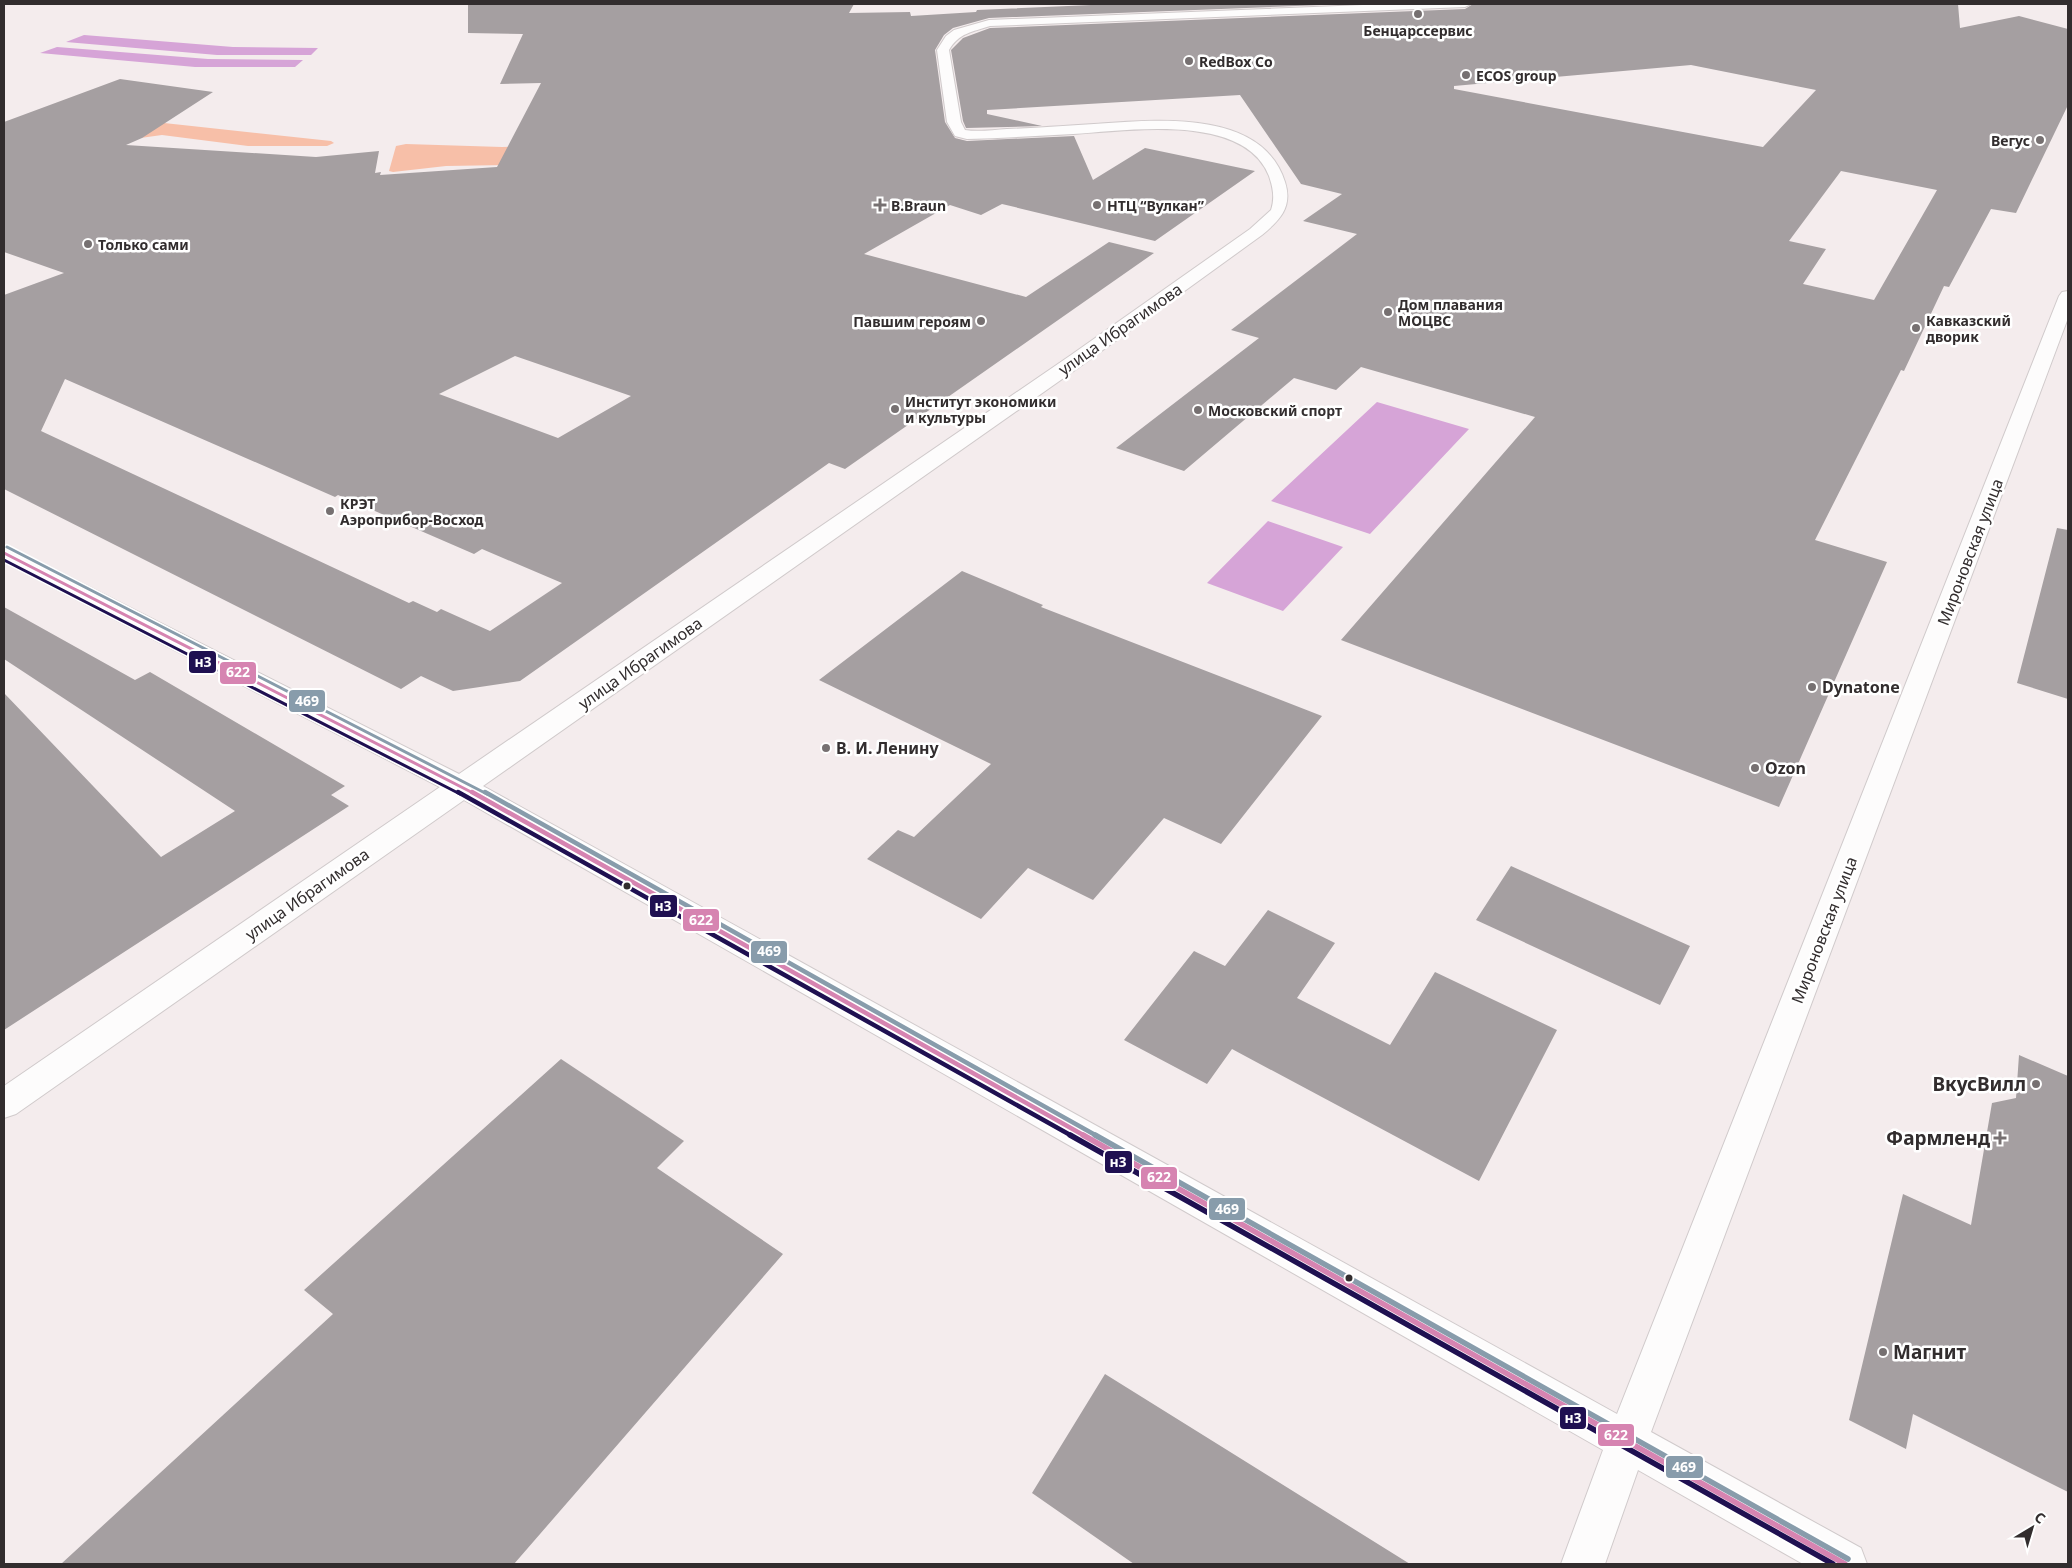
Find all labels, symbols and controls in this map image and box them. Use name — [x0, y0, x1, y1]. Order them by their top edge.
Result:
marker: Бенцарссервис — [1412, 8, 1424, 20]
place label: Бенцарссервис — [1363, 21, 1473, 40]
place label: RedBox Co — [1199, 52, 1273, 71]
marker: RedBox Co — [1183, 55, 1195, 67]
place label: ECOS group — [1476, 66, 1557, 85]
marker: ECOS group — [1460, 69, 1472, 81]
place label: Вегус — [1991, 131, 2030, 150]
marker: Вегус — [2034, 134, 2046, 146]
place label: B.Braun — [891, 196, 946, 215]
place label: НТЦ “Вулкан” — [1107, 196, 1205, 215]
marker: B.Braun — [873, 198, 887, 212]
marker: НТЦ “Вулкан” — [1091, 199, 1103, 211]
place label: Только сами — [98, 235, 189, 254]
marker: Только сами — [82, 238, 94, 250]
street label: улица Ибрагимова — [1054, 278, 1186, 380]
place label: Дом плавания МОЦВС — [1398, 295, 1503, 330]
marker: Дом плавания МОЦВС — [1382, 306, 1394, 318]
place label: Кавказский дворик — [1926, 311, 2011, 346]
place label: Павшим героям — [853, 312, 971, 331]
marker: Павшим героям — [975, 315, 987, 327]
marker: Кавказский дворик — [1910, 322, 1922, 334]
place label: Институт экономики и культуры — [905, 392, 1056, 427]
place label: Московский спорт — [1208, 401, 1342, 420]
marker: Институт экономики и культуры — [889, 403, 901, 415]
marker: Московский спорт — [1192, 404, 1204, 416]
street label: Мироновская улица — [1932, 475, 2008, 629]
place label: КРЭТ Аэроприбор-Восход — [340, 494, 483, 529]
marker: КРЭТ Аэроприбор-Восход — [324, 505, 336, 517]
street label: улица Ибрагимова — [574, 612, 706, 714]
line badge: н3 — [188, 650, 217, 674]
text: н3 — [194, 652, 212, 671]
line badge: 622 — [219, 661, 257, 685]
text: 622 — [226, 662, 250, 681]
place label: Dynatone — [1822, 676, 1900, 698]
marker: Dynatone — [1806, 681, 1818, 693]
line badge: 469 — [288, 689, 326, 713]
text: 469 — [295, 691, 319, 710]
place label: В. И. Ленину — [836, 737, 939, 759]
marker: В. И. Ленину — [820, 742, 832, 754]
place label: Ozon — [1765, 757, 1806, 779]
marker: Ozon — [1749, 762, 1761, 774]
street label: улица Ибрагимова — [241, 843, 373, 945]
street label: Мироновская улица — [1786, 853, 1862, 1007]
unlabelled marker — [622, 881, 632, 891]
line badge: н3 — [649, 894, 678, 918]
text: н3 — [654, 896, 672, 915]
line badge: 622 — [682, 908, 720, 932]
text: 622 — [689, 910, 713, 929]
line badge: 469 — [750, 940, 788, 964]
text: 469 — [757, 941, 781, 960]
place label: ВкусВилл — [1932, 1071, 2026, 1097]
marker: ВкусВилл — [2030, 1078, 2042, 1090]
place label: Фармленд — [1886, 1125, 1990, 1151]
marker: Фармленд — [1994, 1132, 2006, 1144]
line badge: н3 — [1104, 1150, 1133, 1174]
text: н3 — [1109, 1152, 1127, 1171]
line badge: 622 — [1140, 1166, 1178, 1190]
text: 622 — [1147, 1167, 1171, 1186]
line badge: 469 — [1208, 1197, 1246, 1221]
text: 469 — [1215, 1199, 1239, 1218]
unlabelled marker — [1344, 1273, 1354, 1283]
place label: Магнит — [1893, 1339, 1967, 1365]
marker: Магнит — [1877, 1346, 1889, 1358]
line badge: н3 — [1559, 1406, 1587, 1430]
text: н3 — [1564, 1408, 1582, 1427]
line badge: 622 — [1597, 1423, 1635, 1447]
text: 622 — [1604, 1425, 1628, 1444]
line badge: 469 — [1665, 1455, 1704, 1479]
text: 469 — [1672, 1457, 1696, 1476]
north arrow — [2007, 1503, 2057, 1553]
text: С — [2031, 1507, 2050, 1528]

